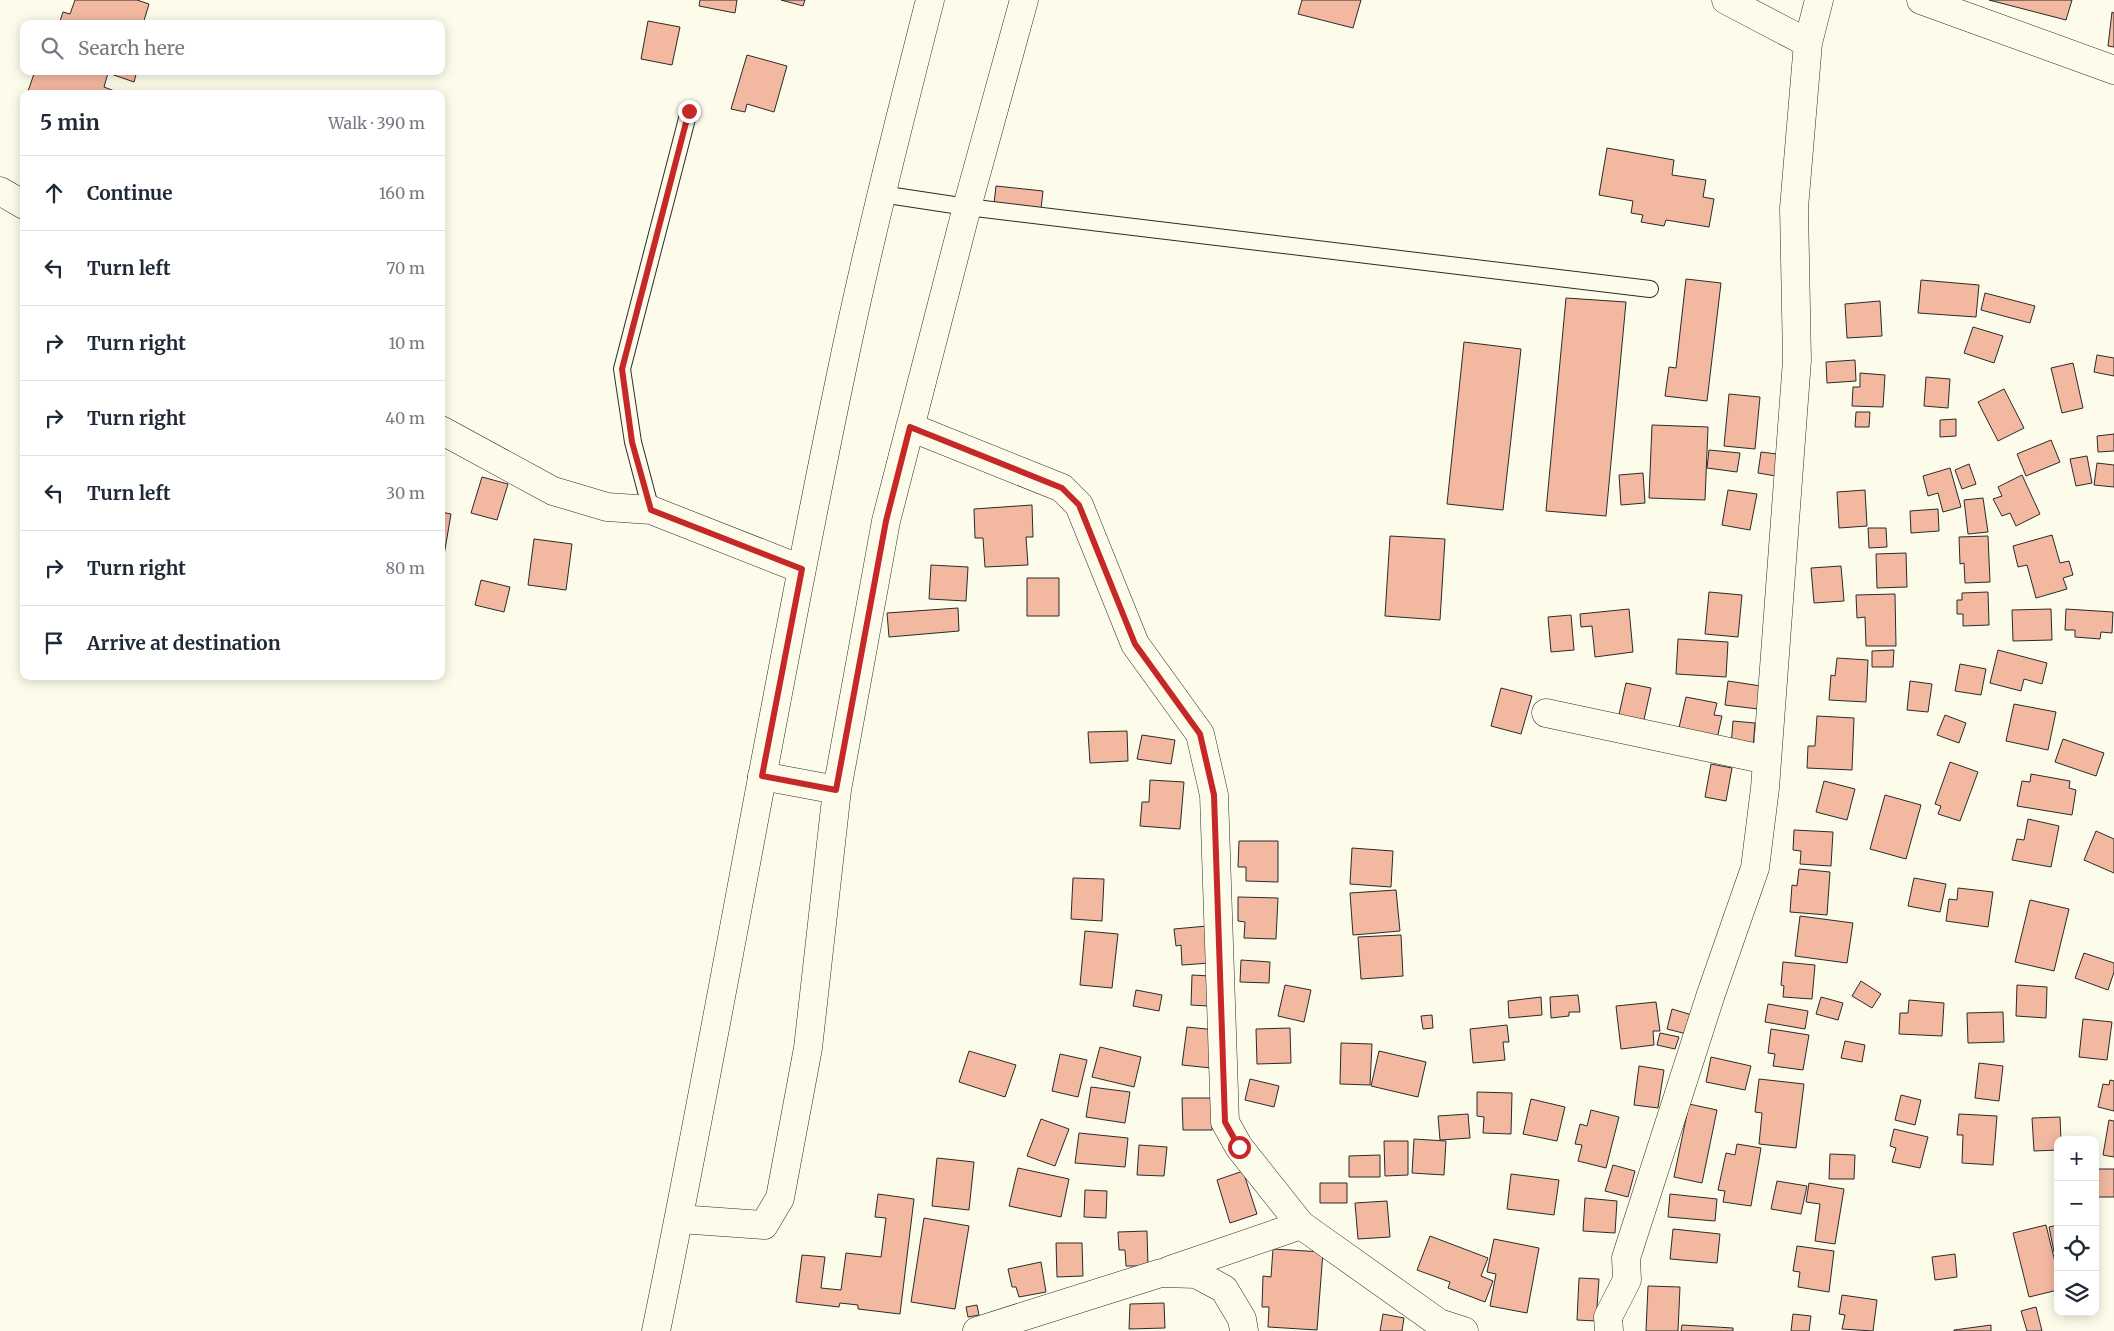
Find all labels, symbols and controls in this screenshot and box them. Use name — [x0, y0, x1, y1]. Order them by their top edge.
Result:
search box — [20, 20, 445, 75]
icon: search — [38, 34, 66, 62]
text: Search here — [78, 36, 185, 60]
route end — [678, 100, 701, 123]
text: 5 min — [40, 109, 100, 136]
text: Walk · 390 m — [328, 113, 425, 133]
icon: ahead — [40, 179, 68, 207]
text: Continue — [87, 181, 173, 205]
text: 160 m — [379, 183, 425, 203]
icon: left — [40, 254, 68, 282]
text: Turn left — [87, 256, 171, 280]
text: 70 m — [386, 258, 425, 278]
icon: right — [40, 329, 68, 357]
text: Turn right — [87, 331, 186, 355]
text: 10 m — [388, 333, 425, 353]
icon: right — [40, 404, 68, 432]
text: Turn right — [87, 406, 186, 430]
text: 40 m — [385, 408, 425, 428]
icon: left — [40, 479, 68, 507]
text: Turn left — [87, 481, 171, 505]
text: 30 m — [386, 483, 425, 503]
icon: right — [40, 554, 68, 582]
text: Turn right — [87, 556, 186, 580]
text: 80 m — [386, 558, 425, 578]
icon: arrive — [40, 629, 68, 657]
text: Arrive at destination — [87, 631, 281, 655]
route start — [1228, 1136, 1251, 1159]
map controls — [2054, 1136, 2099, 1316]
button: + — [2054, 1136, 2099, 1181]
button: − — [2054, 1181, 2099, 1226]
button: locate — [2054, 1226, 2099, 1271]
button: layers — [2054, 1271, 2099, 1316]

